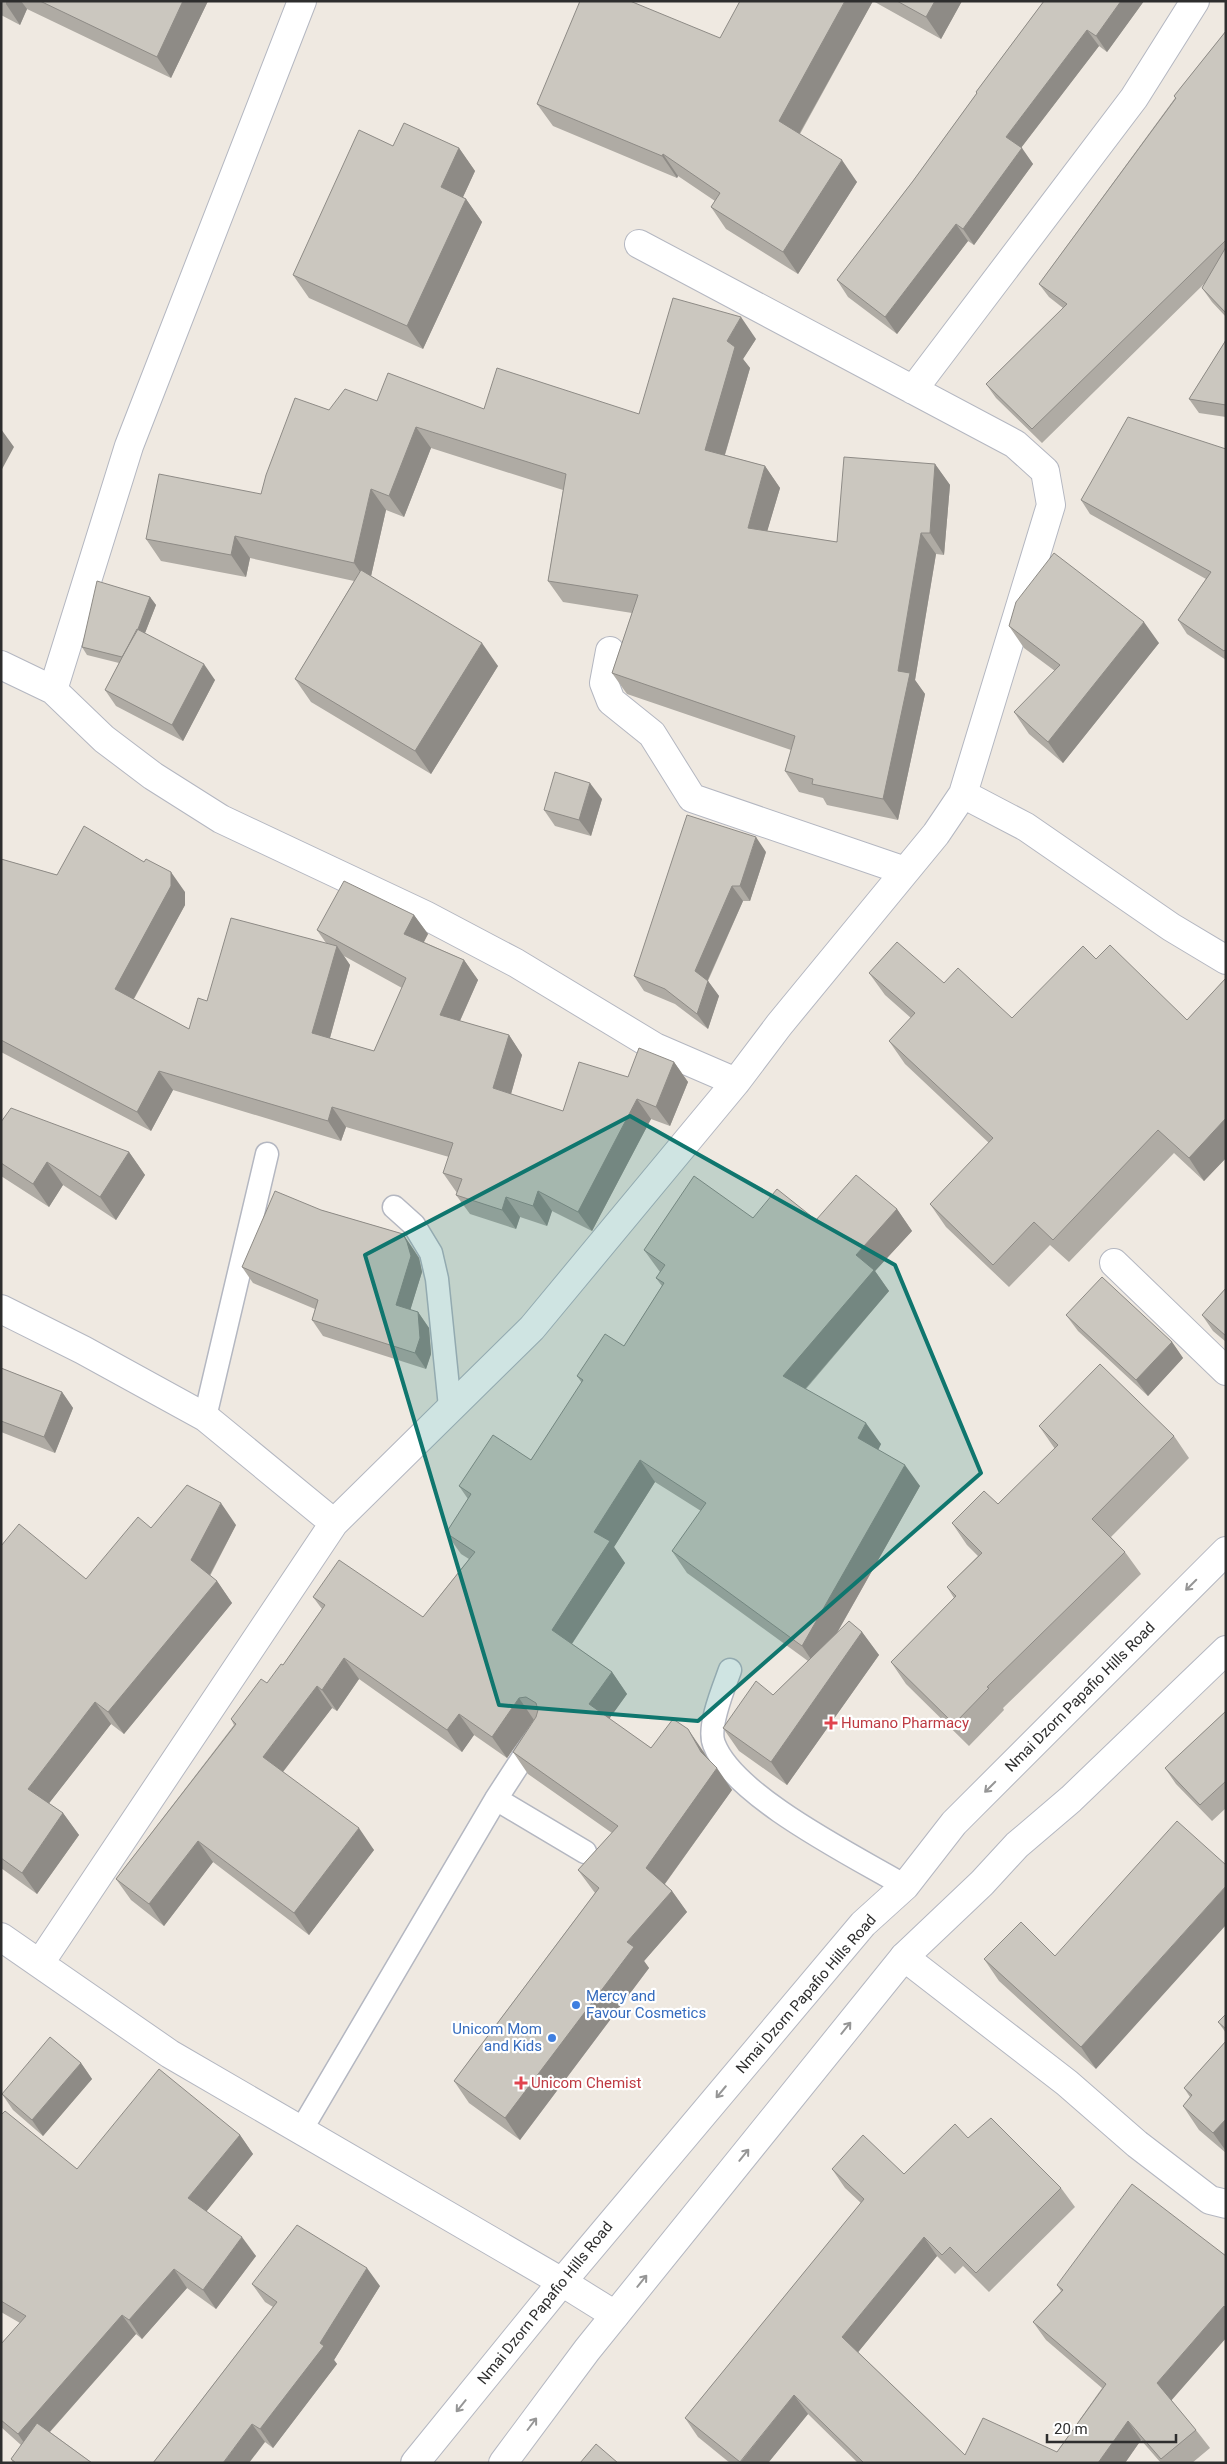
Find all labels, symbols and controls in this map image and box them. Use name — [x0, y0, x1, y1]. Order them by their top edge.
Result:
one-way arrow — [1185, 1579, 1197, 1592]
street label: Nmai Dzorn Papafio Hills Road — [1001, 1618, 1159, 1776]
place label: Humano Pharmacy — [841, 1714, 969, 1732]
marker: Humano Pharmacy — [825, 1717, 837, 1729]
one-way arrow — [984, 1781, 996, 1793]
street label: Nmai Dzorn Papafio Hills Road — [732, 1911, 880, 2077]
place label: Mercy and Favour Cosmetics — [586, 1987, 706, 2022]
marker: Mercy and Favour Cosmetics — [570, 1999, 582, 2011]
place label: Unicom Mom and Kids — [452, 2020, 542, 2055]
one-way arrow — [841, 2022, 852, 2035]
marker: Unicom Mom and Kids — [546, 2032, 558, 2044]
place label: Unicom Chemist — [531, 2074, 641, 2092]
marker: Unicom Chemist — [515, 2077, 527, 2089]
one-way arrow — [715, 2086, 727, 2099]
one-way arrow — [739, 2148, 750, 2161]
street label: Nmai Dzorn Papafio Hills Road — [474, 2218, 616, 2388]
one-way arrow — [637, 2275, 648, 2288]
one-way arrow — [455, 2399, 466, 2412]
scale bar — [1047, 2412, 1176, 2444]
one-way arrow — [527, 2417, 537, 2431]
text: 20 m — [1054, 2420, 1088, 2438]

